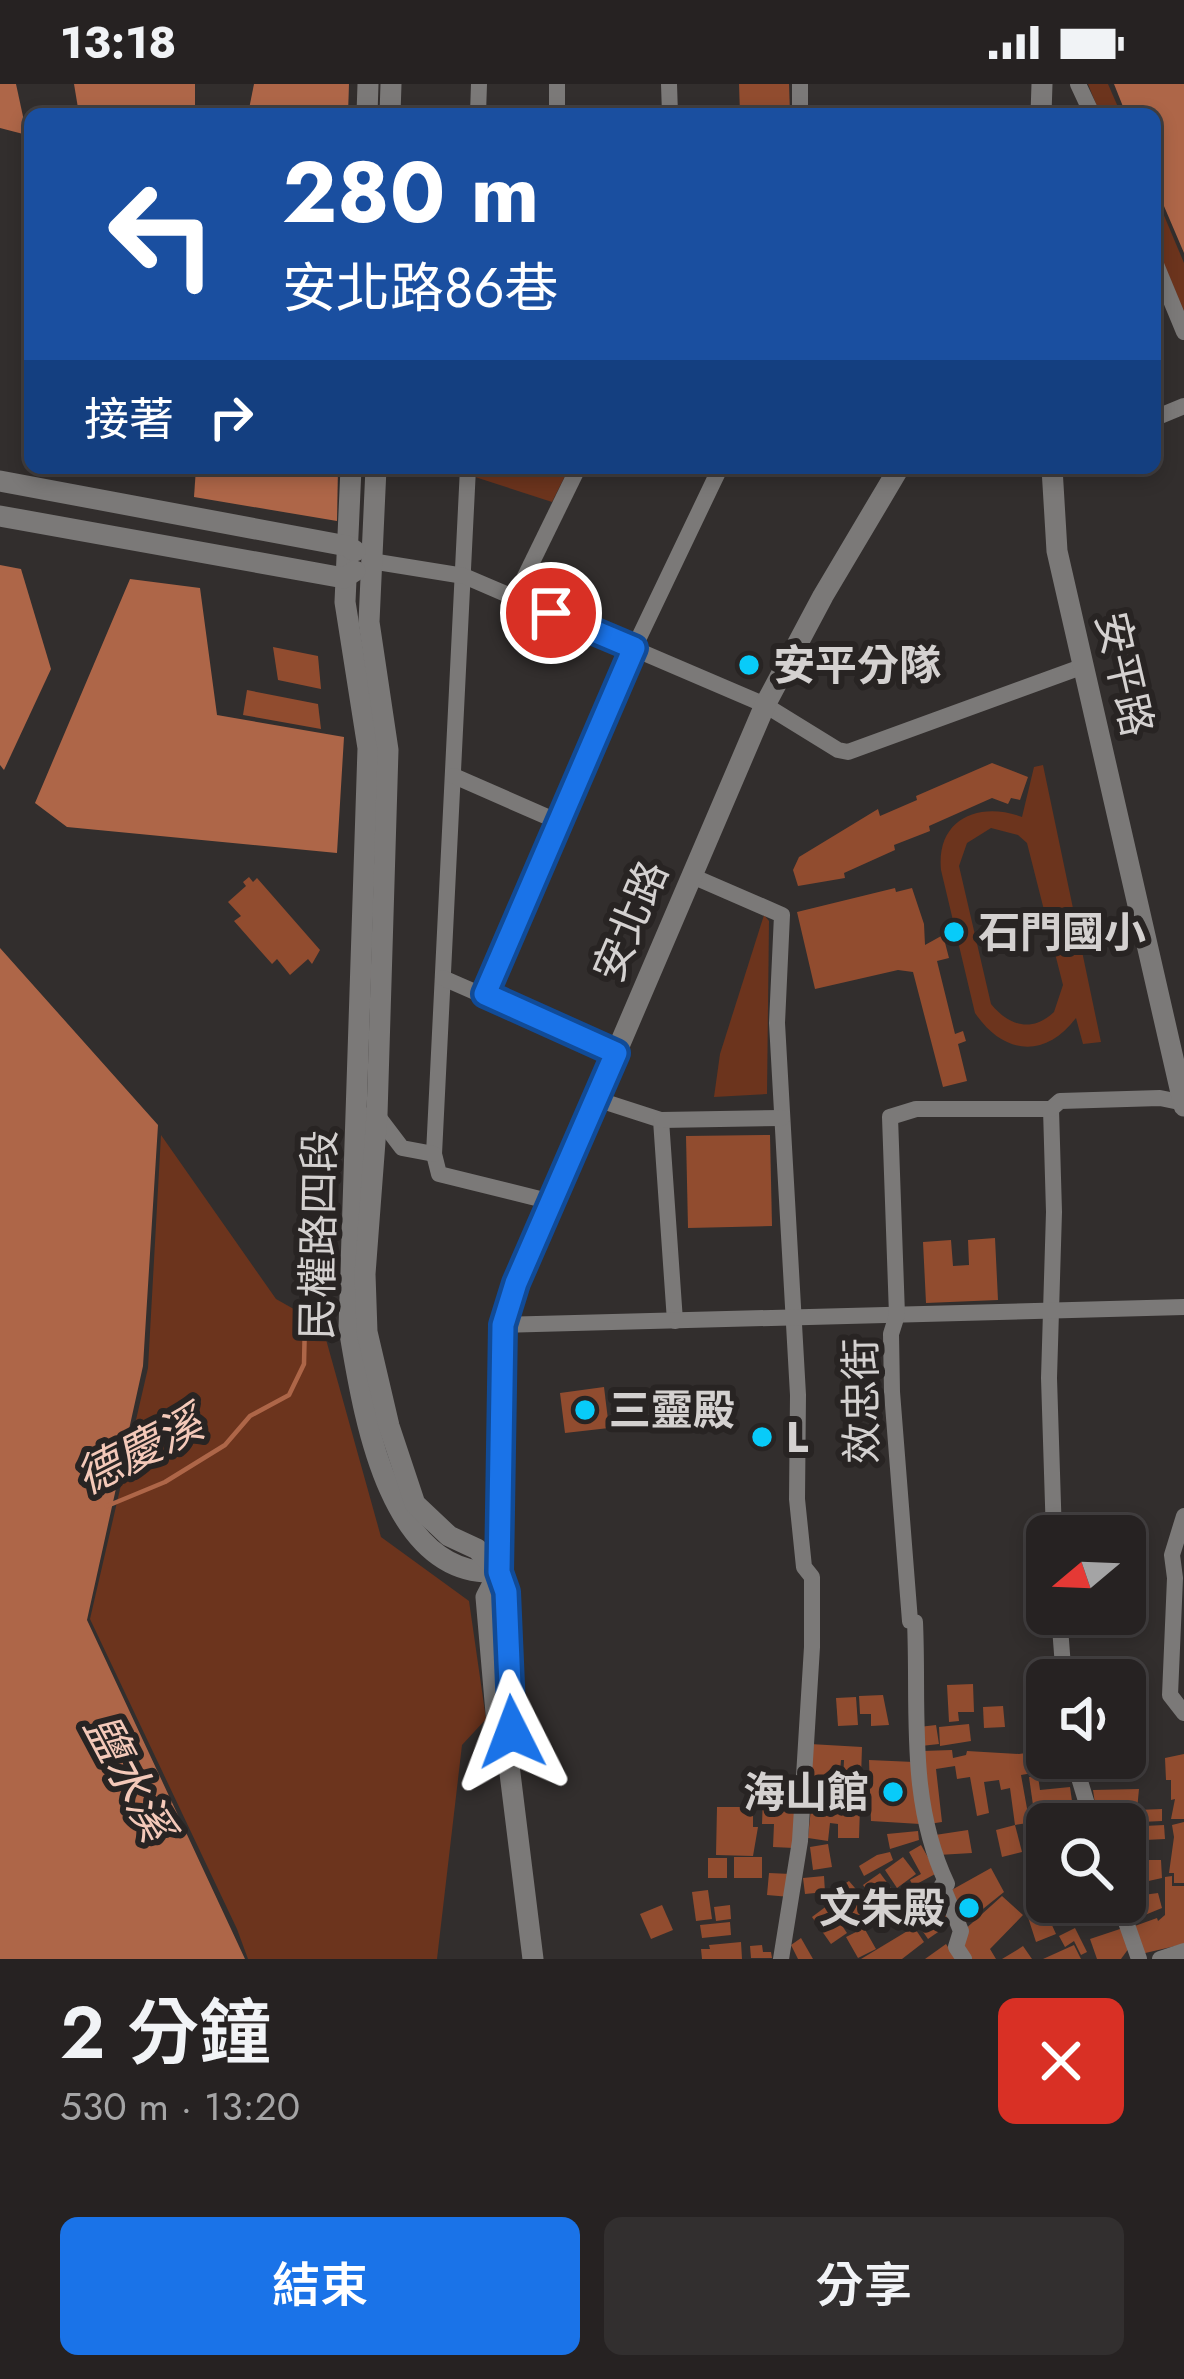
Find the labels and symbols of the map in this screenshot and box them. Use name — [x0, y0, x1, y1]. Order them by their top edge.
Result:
pin — [500, 562, 602, 664]
street label: 安平路 — [1081, 606, 1168, 742]
place label: 安平分隊 — [773, 635, 941, 696]
marker: 安平分隊 — [736, 652, 762, 678]
street label: 安北路 — [578, 851, 683, 991]
place label: 石門國小 — [978, 902, 1146, 963]
marker: 石門國小 — [941, 919, 967, 945]
street label: 民權路四段 — [286, 1129, 351, 1341]
street label: 效忠街 — [830, 1337, 893, 1465]
place label: 三靈殿 — [609, 1380, 735, 1441]
water label: 德慶溪 — [64, 1388, 219, 1510]
marker: 三靈殿 — [572, 1397, 598, 1423]
place label: L — [786, 1407, 809, 1468]
marker: L — [749, 1424, 775, 1450]
north arrow — [1026, 1515, 1146, 1635]
position arrow — [449, 1669, 575, 1795]
water label: 鹽水溪 — [68, 1702, 192, 1857]
place label: 海山館 — [743, 1762, 869, 1823]
marker: 海山館 — [880, 1779, 906, 1805]
place label: 文朱殿 — [819, 1878, 945, 1939]
marker: 文朱殿 — [956, 1895, 982, 1921]

